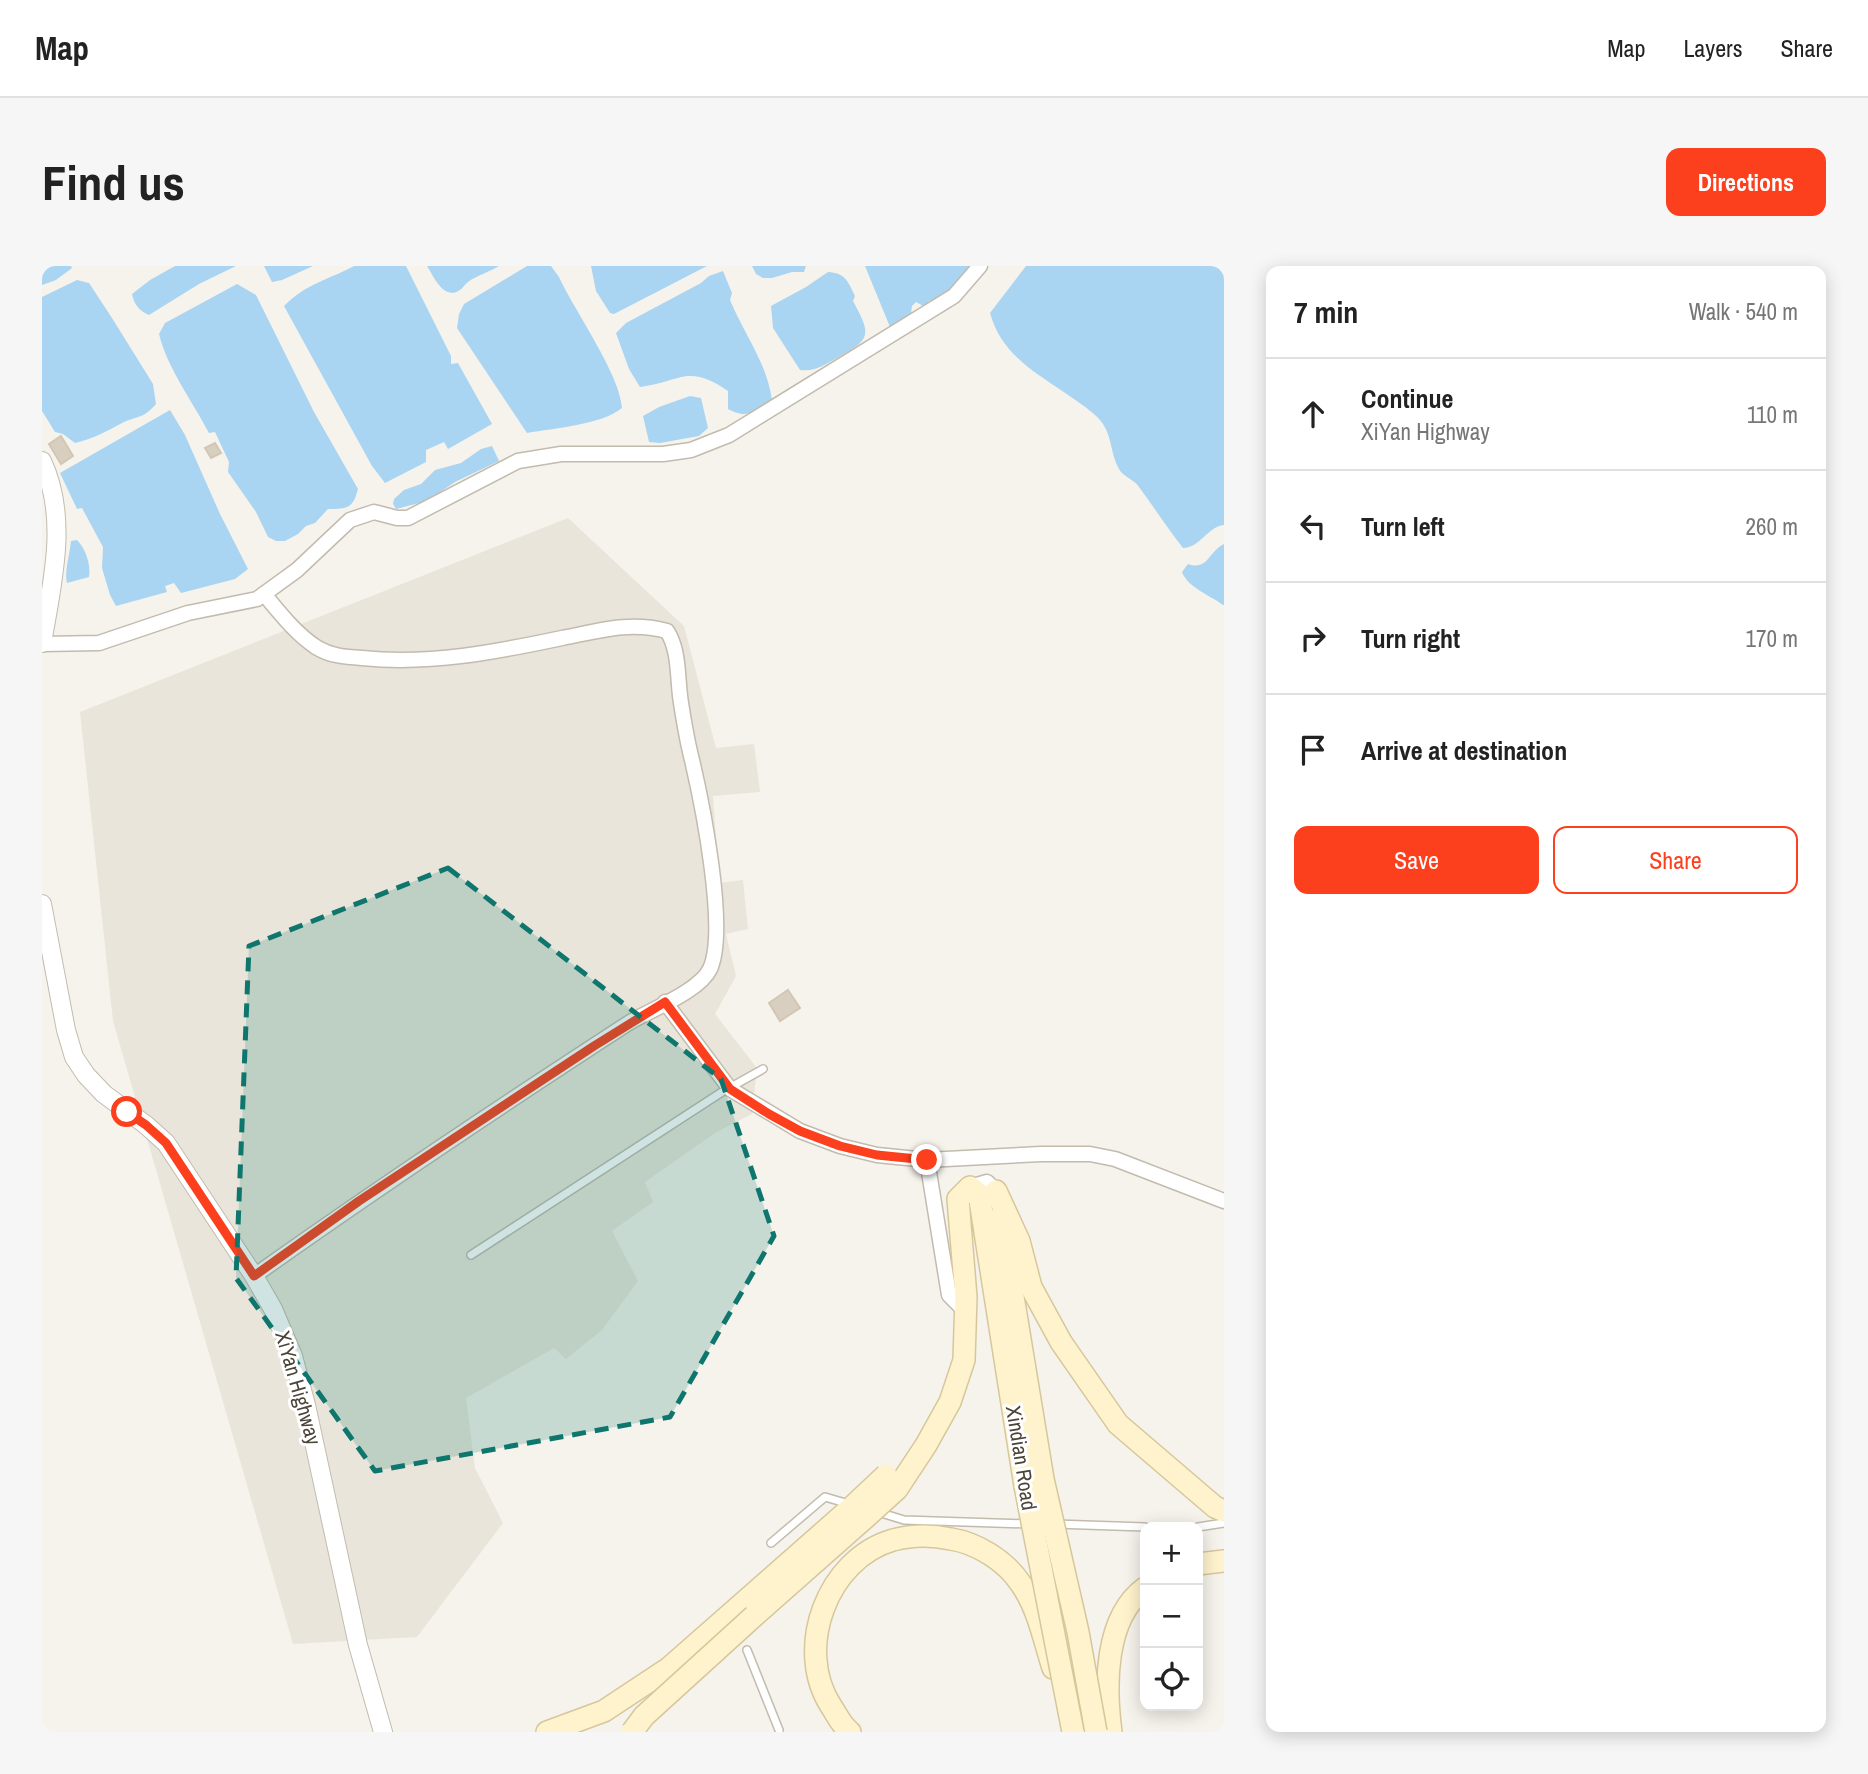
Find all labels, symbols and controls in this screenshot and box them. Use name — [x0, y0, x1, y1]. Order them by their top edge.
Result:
text: Map — [35, 26, 89, 70]
text: Map — [1607, 32, 1645, 64]
text: Layers — [1683, 32, 1742, 64]
text: Share — [1780, 32, 1833, 64]
button: Directions — [1666, 148, 1826, 216]
text: Find us — [42, 149, 185, 215]
text: 7 min — [1294, 292, 1358, 332]
text: Walk · 540 m — [1689, 296, 1798, 327]
text: Continue — [1361, 381, 1453, 416]
icon: ahead — [1294, 395, 1332, 433]
text: 110 m — [1747, 399, 1798, 430]
text: XiYan Highway — [1361, 416, 1490, 447]
icon: left — [1294, 507, 1332, 545]
text: Turn left — [1361, 509, 1445, 544]
text: 260 m — [1746, 511, 1798, 542]
icon: right — [1294, 619, 1332, 657]
text: Turn right — [1361, 621, 1460, 656]
text: 170 m — [1746, 623, 1798, 654]
icon: arrive — [1294, 731, 1332, 769]
text: Arrive at destination — [1361, 733, 1567, 768]
button: Save — [1294, 826, 1539, 894]
button: Share — [1553, 826, 1798, 894]
route start — [111, 1096, 142, 1127]
route end — [911, 1144, 942, 1175]
street label: XiYan Highway — [268, 1327, 329, 1449]
street label: Xindian Road — [999, 1404, 1044, 1512]
map controls — [1140, 1522, 1203, 1711]
button: + — [1140, 1522, 1203, 1585]
button: − — [1140, 1585, 1203, 1648]
button: locate — [1140, 1648, 1203, 1711]

